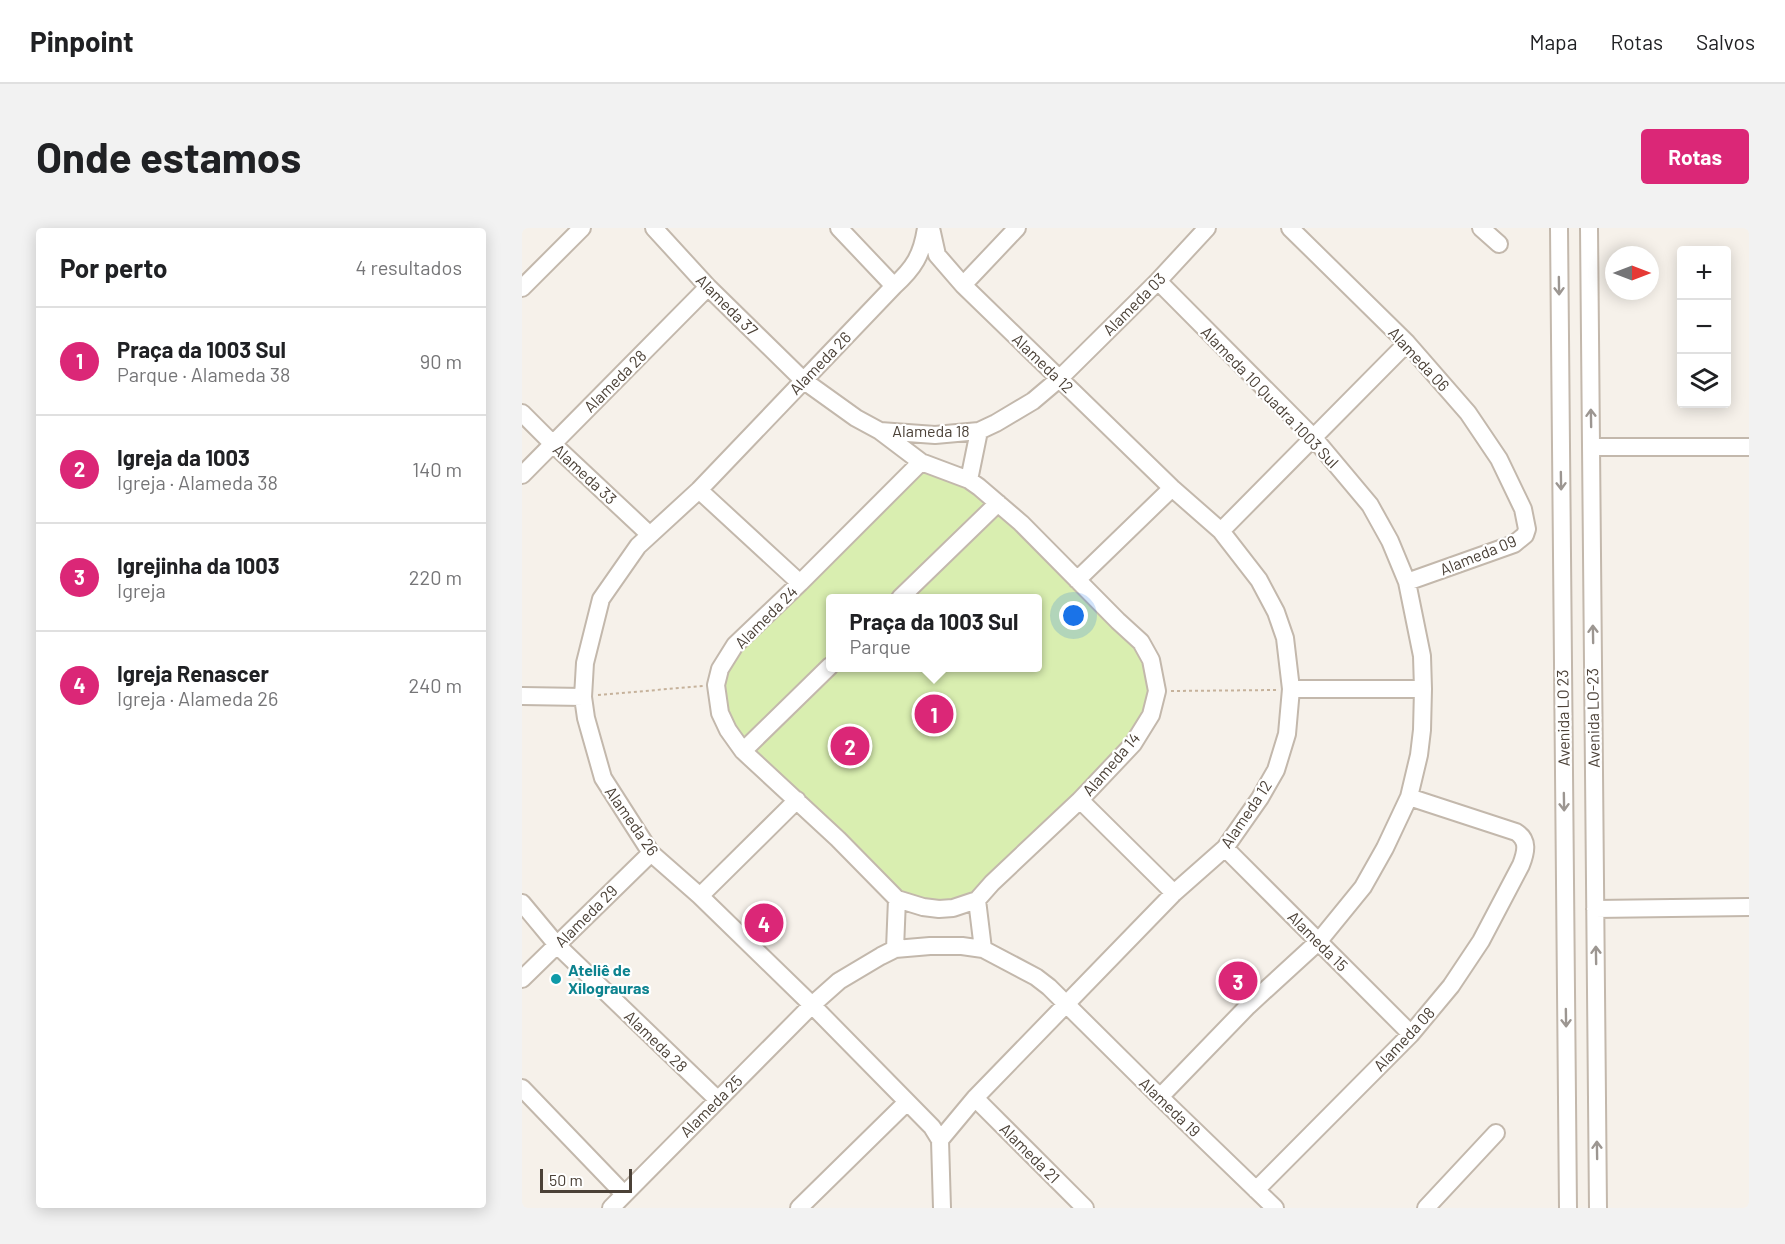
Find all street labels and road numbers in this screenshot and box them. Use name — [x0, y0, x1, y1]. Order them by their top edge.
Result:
street label: Alameda 03 — [1098, 268, 1169, 339]
street label: Alameda 37 — [693, 270, 762, 340]
street label: Alameda 10 Quadra 1003 Sul — [1198, 322, 1343, 472]
street label: Alameda 06 — [1385, 323, 1454, 395]
street label: Alameda 26 — [785, 327, 854, 398]
street label: Alameda 12 — [1009, 329, 1078, 396]
street label: Alameda 28 — [580, 346, 650, 416]
street label: Alameda 18 — [892, 421, 970, 440]
street label: Alameda 33 — [550, 439, 621, 508]
street label: Alameda 09 — [1437, 531, 1519, 578]
street label: Alameda 24 — [730, 581, 801, 652]
street label: Avenida LO-23 — [1582, 668, 1603, 768]
street label: Avenida LO 23 — [1552, 669, 1573, 767]
street label: Alameda 14 — [1078, 728, 1143, 799]
street label: Alameda 12 — [1216, 776, 1275, 851]
street label: Alameda 26 — [602, 782, 663, 859]
street label: Alameda 29 — [551, 881, 621, 951]
street label: Alameda 15 — [1284, 907, 1352, 975]
street label: Alameda 08 — [1369, 1003, 1438, 1075]
street label: Alameda 28 — [621, 1006, 692, 1075]
street label: Alameda 25 — [676, 1071, 746, 1141]
street label: Alameda 19 — [1136, 1073, 1205, 1140]
street label: Alameda 21 — [996, 1119, 1064, 1187]

